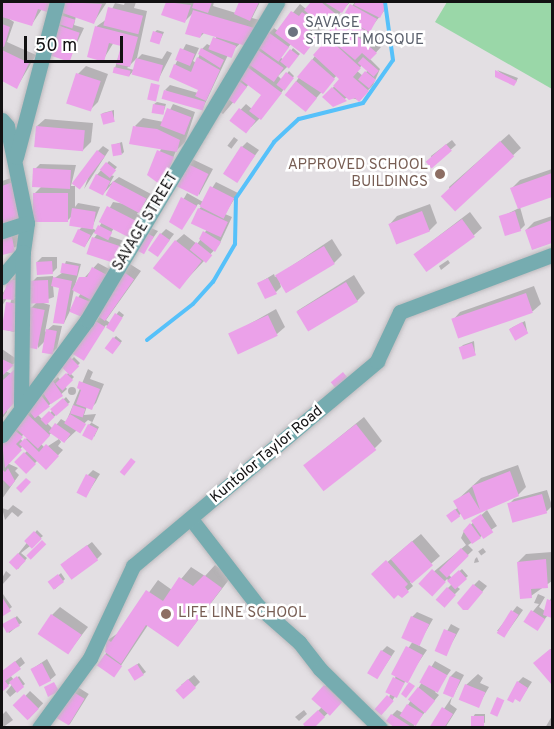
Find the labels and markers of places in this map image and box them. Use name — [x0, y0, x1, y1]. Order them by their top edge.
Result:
place label: SAVAGE STREET MOSQUE — [305, 14, 425, 49]
marker: SAVAGE STREET MOSQUE — [286, 25, 300, 39]
place label: APPROVED SCHOOL BUILDINGS — [288, 156, 428, 191]
marker: APPROVED SCHOOL BUILDINGS — [433, 167, 447, 181]
place label: LIFE LINE SCHOOL — [178, 605, 306, 623]
marker: LIFE LINE SCHOOL — [159, 607, 173, 621]

